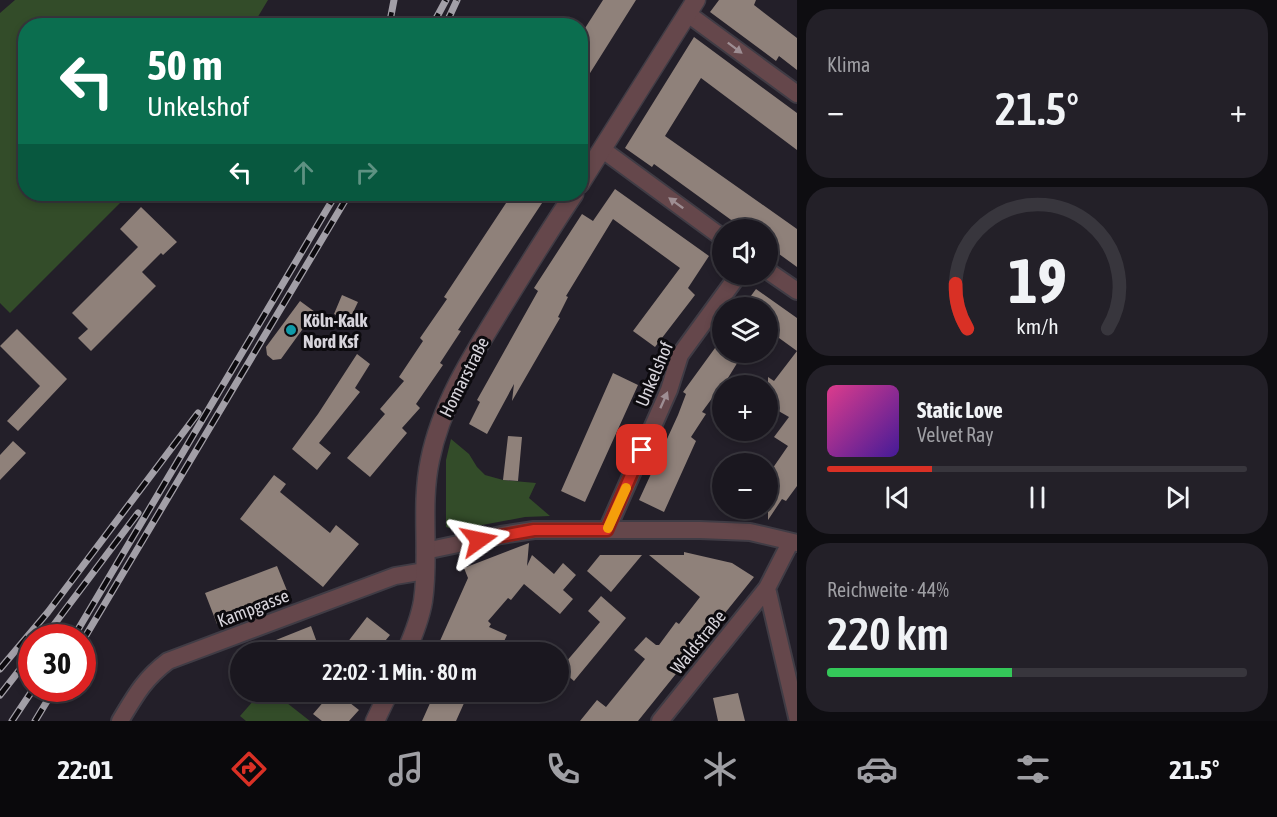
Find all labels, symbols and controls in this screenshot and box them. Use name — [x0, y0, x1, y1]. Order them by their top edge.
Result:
text: 50 m — [147, 41, 222, 89]
icon: left — [48, 42, 126, 120]
one-way arrow — [728, 42, 743, 54]
text: Klima — [827, 53, 870, 76]
text: 21.5° — [995, 83, 1079, 135]
text: Unkelshof — [147, 91, 250, 122]
text: − — [827, 91, 844, 129]
text: + — [1230, 91, 1247, 129]
icon: left — [224, 156, 257, 189]
icon: ahead — [287, 156, 320, 189]
icon: right — [350, 156, 383, 189]
one-way arrow — [668, 197, 684, 209]
map controls — [712, 219, 778, 519]
button: sound — [712, 219, 778, 285]
text: 19 — [1008, 245, 1066, 316]
button: layers — [712, 297, 778, 363]
place label: Köln-Kalk Nord Ksf — [303, 310, 369, 352]
text: km/h — [1016, 314, 1058, 339]
marker: Köln-Kalk Nord Ksf — [284, 323, 298, 337]
street label: Homarstraße — [435, 333, 493, 421]
street label: Unkelshof — [631, 338, 677, 410]
button: + — [712, 375, 778, 441]
one-way arrow — [660, 391, 669, 408]
text: Static Love — [917, 397, 1003, 423]
text: Velvet Ray — [917, 423, 994, 446]
pin — [616, 424, 667, 475]
icon: arrive — [625, 433, 658, 466]
button: − — [712, 453, 778, 519]
icon: previous — [881, 481, 914, 514]
icon: pause — [1021, 481, 1054, 514]
icon: next — [1161, 481, 1194, 514]
position arrow — [447, 508, 511, 572]
text: Reichweite · 44% — [827, 578, 949, 601]
street label: Kampgasse — [214, 585, 292, 631]
street label: Waldstraße — [666, 606, 730, 678]
text: 220 km — [827, 608, 949, 660]
speed limit sign: 30 — [18, 624, 96, 702]
text: 22:02 · 1 Min. · 80 m — [322, 659, 477, 685]
icon: directions — [228, 748, 270, 790]
icon: music — [385, 748, 427, 790]
icon: phone — [542, 748, 584, 790]
icon: climate — [699, 748, 741, 790]
icon: car — [856, 748, 898, 790]
icon: filters — [1012, 748, 1054, 790]
text: 22:01 — [57, 754, 114, 785]
text: 21.5° — [1169, 754, 1220, 785]

